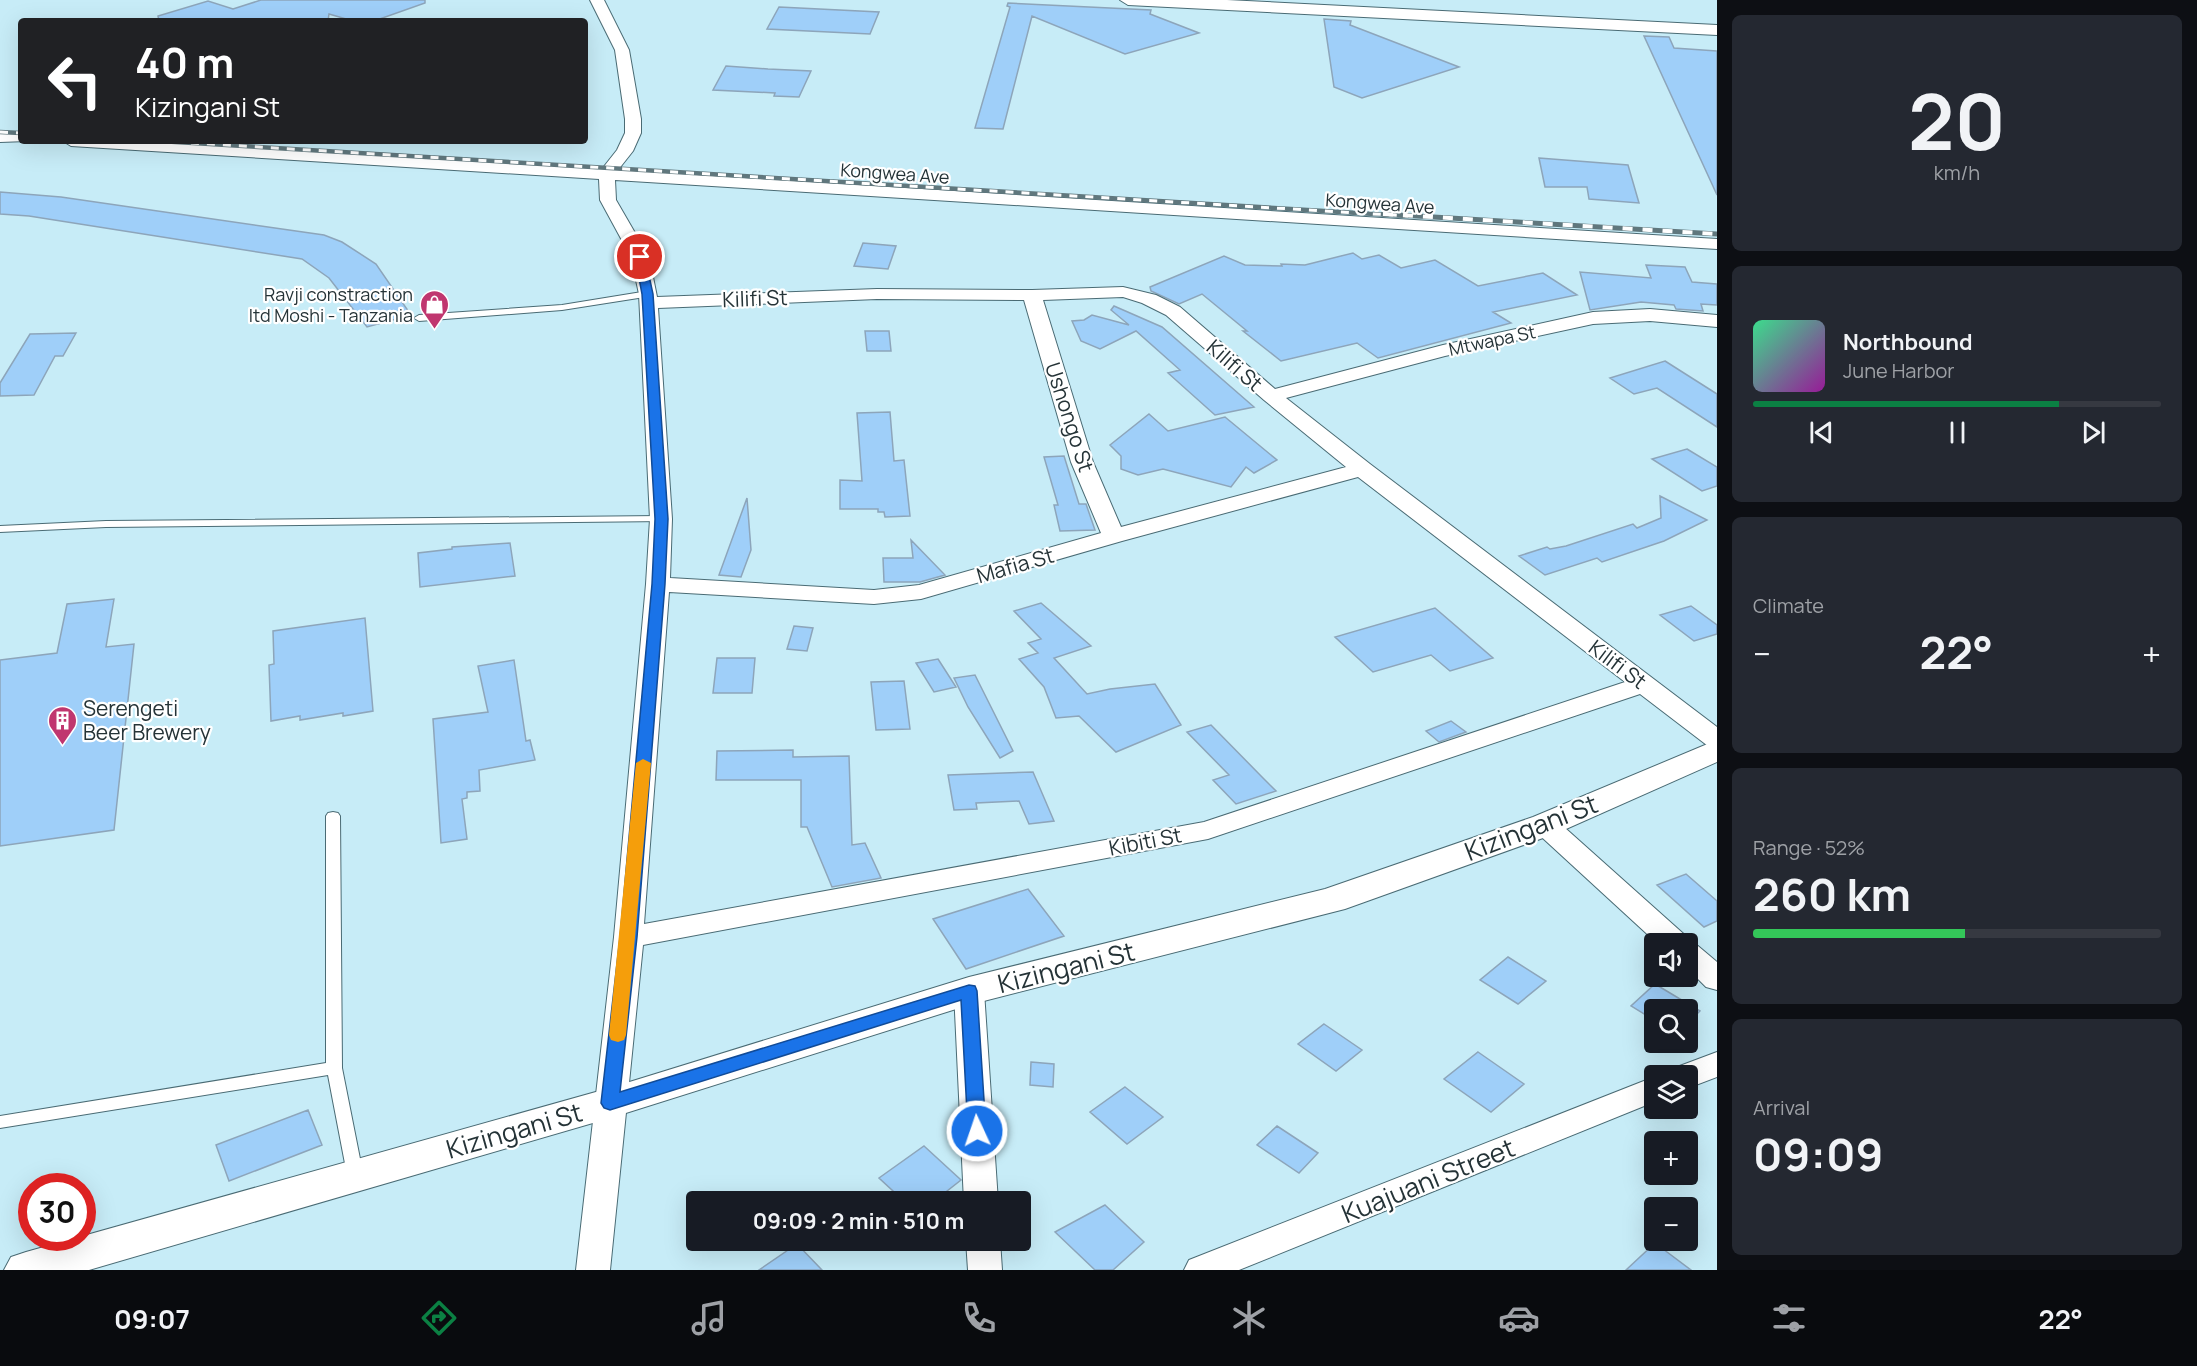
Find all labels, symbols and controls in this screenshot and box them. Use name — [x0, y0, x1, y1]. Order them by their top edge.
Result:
text: 40 m — [135, 33, 234, 91]
icon: left — [36, 42, 114, 120]
text: 20 — [1908, 67, 2006, 173]
text: Kizingani St — [135, 88, 280, 125]
street label: Kongwea Ave — [840, 157, 950, 189]
text: km/h — [1934, 159, 1980, 186]
street label: Kongwea Ave — [1325, 187, 1435, 219]
pin — [614, 231, 665, 282]
icon: arrive — [623, 240, 656, 273]
place label: Ravji constraction ltd Moshi - Tanzania — [249, 282, 413, 327]
street label: Kilifi St — [722, 283, 788, 313]
shop icon: Ravji constraction ltd Moshi - Tanzania — [418, 288, 450, 330]
street label: Mtwapa St — [1446, 319, 1538, 361]
text: Northbound — [1843, 327, 1973, 357]
street label: Kilifi St — [1201, 333, 1269, 397]
text: June Harbor — [1843, 357, 1955, 384]
street label: Ushongo St — [1039, 359, 1101, 475]
icon: previous — [1805, 416, 1838, 449]
icon: pause — [1941, 416, 1974, 449]
icon: next — [2077, 416, 2110, 449]
street label: Mafia St — [973, 541, 1057, 589]
text: Climate — [1753, 592, 1824, 619]
text: 22° — [1919, 621, 1993, 683]
text: − — [1753, 631, 1771, 676]
text: + — [2142, 631, 2161, 676]
street label: Kilifi St — [1583, 633, 1653, 695]
place label: Serengeti Beer Brewery — [83, 694, 211, 746]
building icon: Serengeti Beer Brewery — [46, 704, 78, 746]
street label: Kizingani St — [1459, 785, 1603, 869]
street label: Kibiti St — [1106, 820, 1184, 862]
text: Range · 52% — [1753, 834, 1865, 861]
text: 260 km — [1753, 863, 1911, 925]
street label: Kizingani St — [994, 933, 1138, 1001]
map controls — [1644, 933, 1698, 1251]
button: sound — [1644, 933, 1698, 987]
button: search — [1644, 999, 1698, 1053]
button: layers — [1644, 1065, 1698, 1119]
street label: Kizingani St — [442, 1093, 586, 1167]
text: Arrival — [1753, 1094, 1810, 1121]
position arrow — [945, 1099, 1009, 1163]
text: 09:09 — [1753, 1123, 1884, 1185]
street label: Kuajuani Street — [1336, 1129, 1520, 1231]
button: + — [1644, 1131, 1698, 1185]
speed limit sign: 30 — [18, 1173, 96, 1251]
button: − — [1644, 1197, 1698, 1251]
text: 09:09 · 2 min · 510 m — [753, 1206, 964, 1236]
icon: directions — [418, 1297, 460, 1339]
icon: music — [688, 1297, 730, 1339]
icon: phone — [958, 1297, 1000, 1339]
icon: climate — [1228, 1297, 1270, 1339]
icon: car — [1498, 1297, 1540, 1339]
icon: filters — [1768, 1297, 1810, 1339]
text: 09:07 — [114, 1300, 190, 1337]
text: 22° — [2039, 1300, 2083, 1337]

